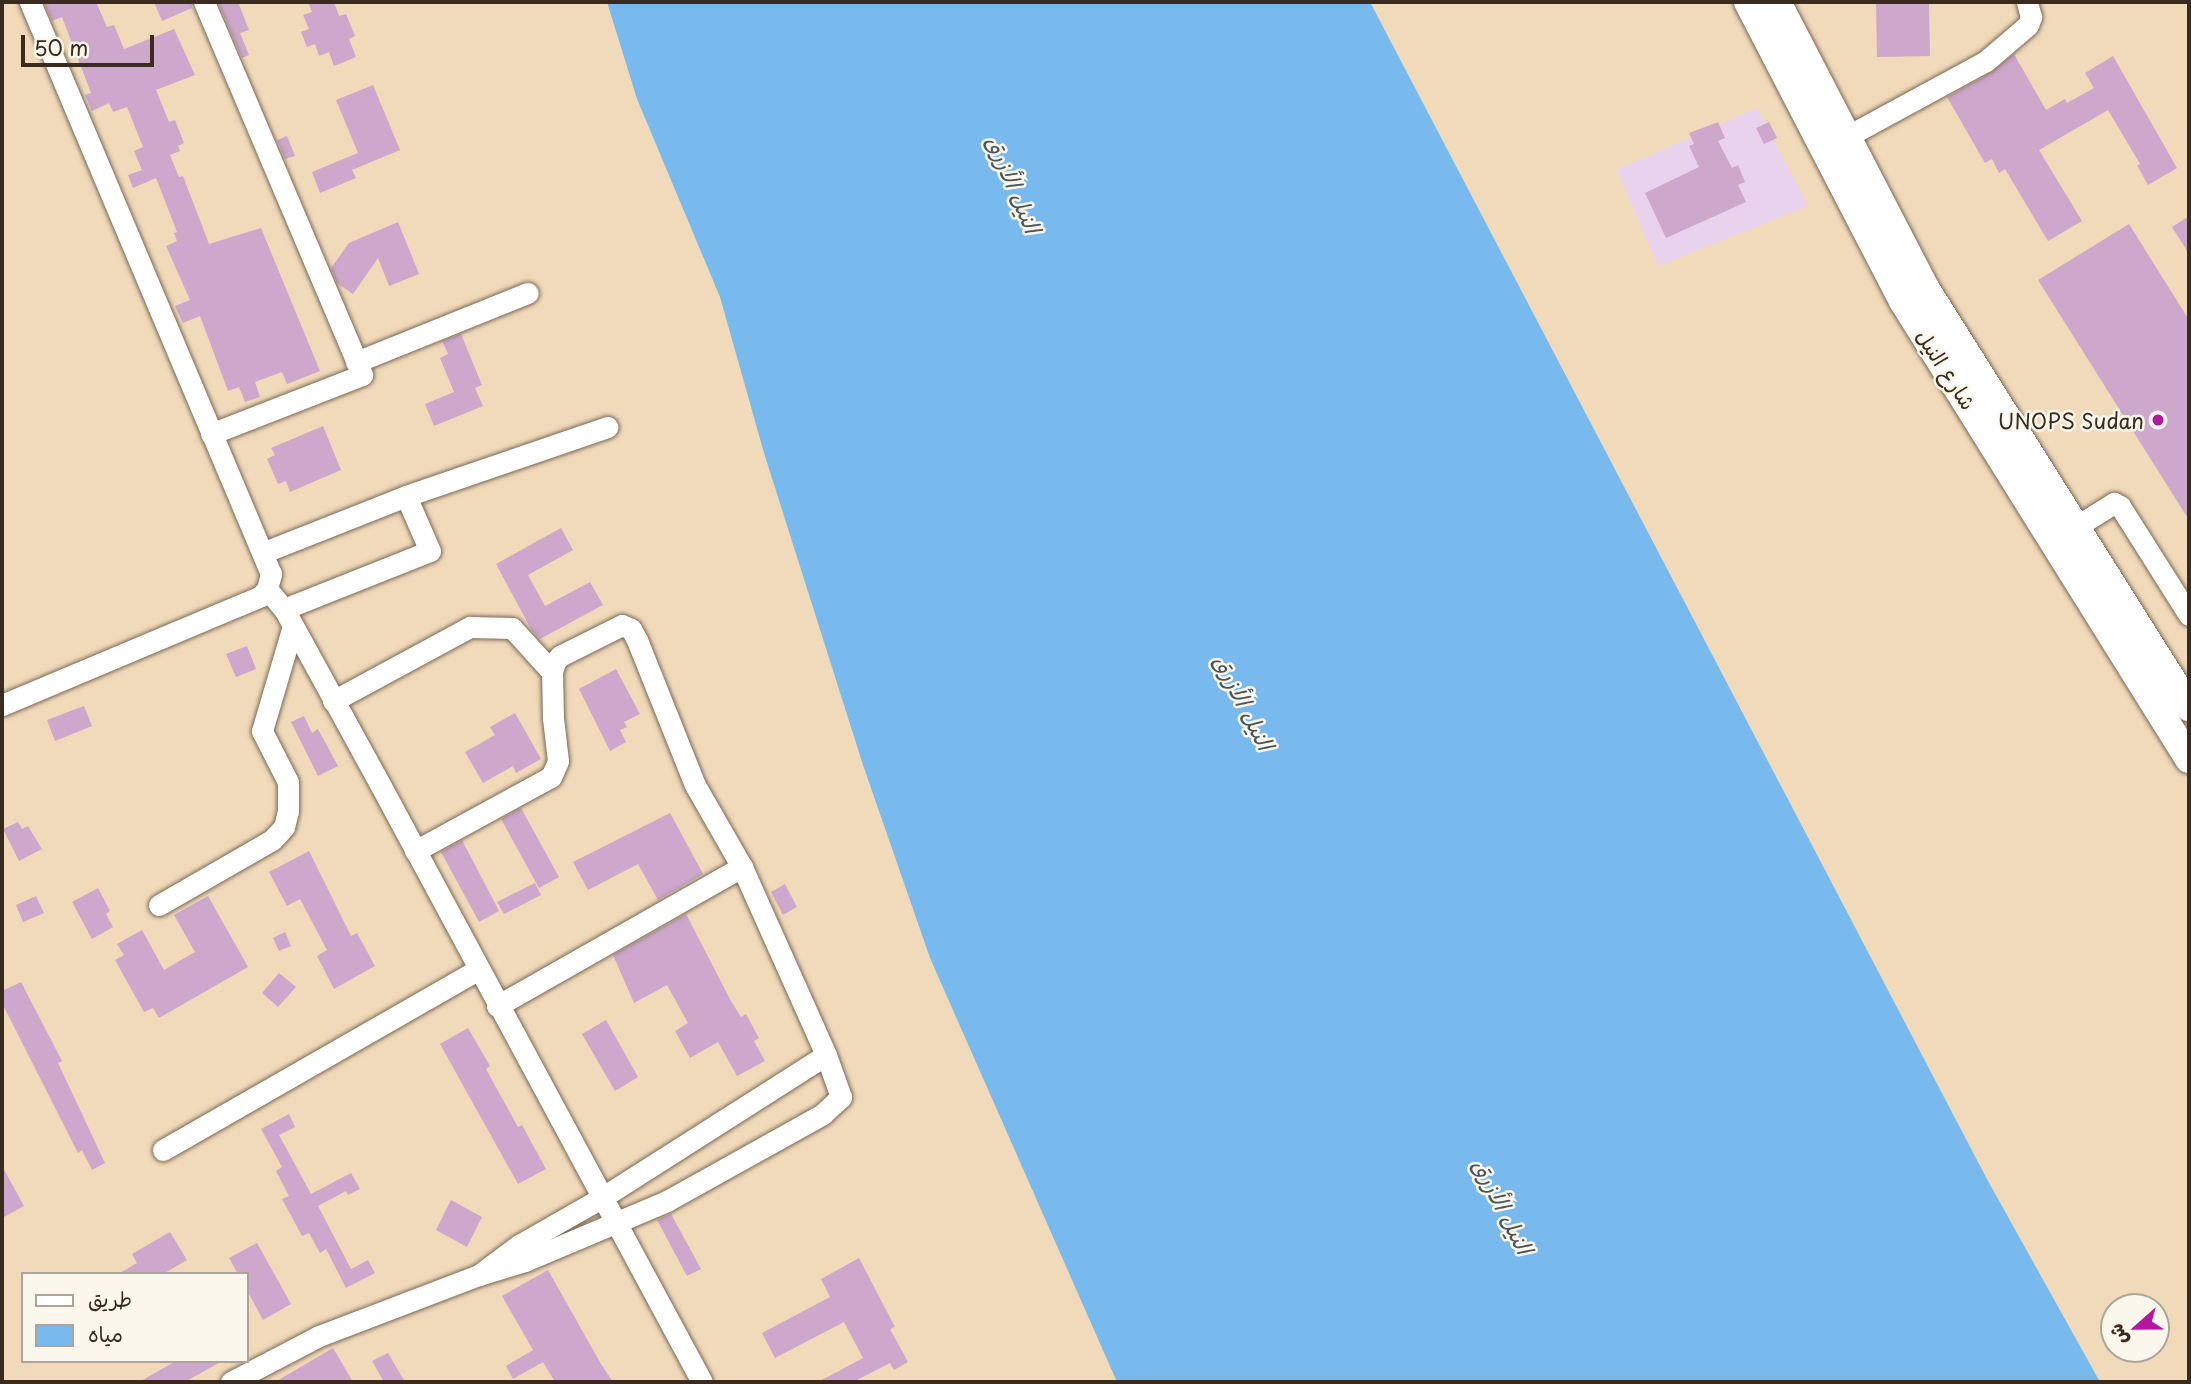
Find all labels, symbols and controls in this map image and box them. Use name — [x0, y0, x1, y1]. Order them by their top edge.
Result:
scale bar — [24, 21, 158, 65]
text: 50 m — [34, 31, 88, 63]
water label: النيل الأزرق — [981, 131, 1047, 237]
street label: شارع النيل — [1912, 324, 1982, 414]
place label: UNOPS Sudan — [1998, 407, 2144, 433]
marker: UNOPS Sudan — [2150, 412, 2166, 428]
water label: النيل الأزرق — [1208, 650, 1280, 754]
water label: النيل الأزرق — [1467, 1154, 1539, 1258]
legend — [21, 1272, 248, 1363]
text: طريق — [88, 1282, 132, 1314]
north arrow — [2100, 1293, 2170, 1363]
text: مياه — [88, 1317, 123, 1349]
text: ش — [2100, 1320, 2134, 1350]

